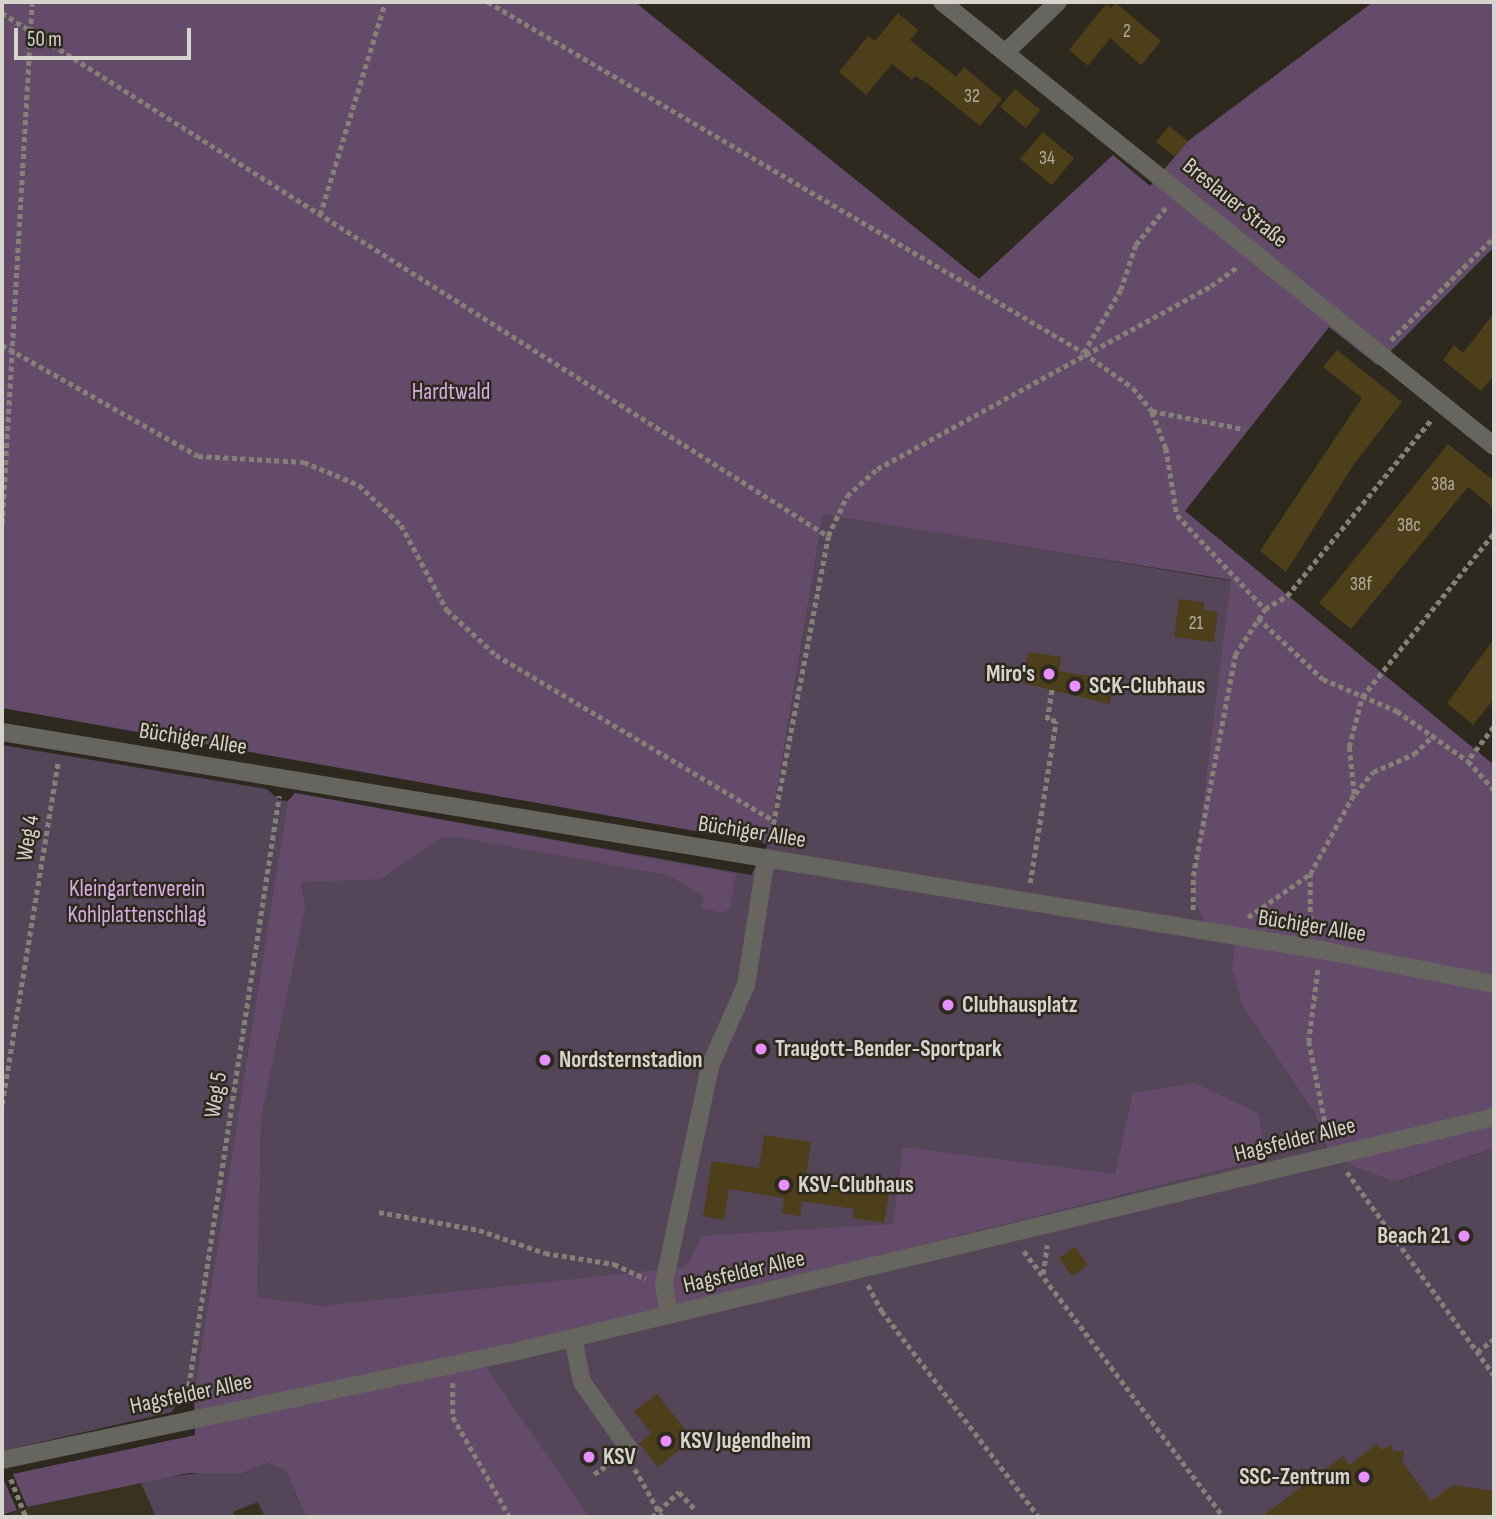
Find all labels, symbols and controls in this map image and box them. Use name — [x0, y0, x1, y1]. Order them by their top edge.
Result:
scale bar — [18, 14, 194, 58]
house number: 2 — [1123, 21, 1131, 43]
text: 50 m — [27, 27, 62, 52]
house number: 32 — [964, 86, 980, 108]
house number: 34 — [1039, 148, 1055, 170]
street label: Breslauer Straße — [1177, 152, 1293, 254]
park label: Hardtwald — [412, 378, 490, 406]
house number: 38a — [1431, 474, 1455, 496]
house number: 38c — [1397, 515, 1421, 537]
house number: 38f — [1350, 574, 1372, 596]
house number: 21 — [1189, 613, 1203, 635]
place label: Miro's — [986, 660, 1035, 688]
marker: Miro's — [1041, 666, 1057, 682]
place label: SCK-Clubhaus — [1089, 672, 1205, 700]
marker: SCK-Clubhaus — [1067, 678, 1083, 694]
street label: Büchiger Allee — [137, 717, 249, 761]
street label: Büchiger Allee — [696, 810, 808, 854]
street label: Weg 4 — [11, 813, 45, 863]
park label: Kleingartenverein Kohlplattenschlag — [68, 875, 206, 929]
street label: Büchiger Allee — [1256, 904, 1368, 948]
place label: Clubhausplatz — [962, 991, 1078, 1019]
marker: Clubhausplatz — [940, 997, 956, 1013]
place label: Traugott-Bender-Sportpark — [775, 1035, 1002, 1063]
marker: Traugott-Bender-Sportpark — [753, 1041, 769, 1057]
place label: Nordsternstadion — [559, 1046, 702, 1074]
marker: Nordsternstadion — [537, 1052, 553, 1068]
street label: Weg 5 — [199, 1070, 233, 1120]
street label: Hagsfelder Allee — [1232, 1112, 1358, 1168]
place label: KSV-Clubhaus — [798, 1171, 914, 1199]
marker: KSV-Clubhaus — [776, 1177, 792, 1193]
place label: Beach 21 — [1377, 1222, 1450, 1250]
marker: Beach 21 — [1456, 1228, 1472, 1244]
street label: Hagsfelder Allee — [681, 1245, 807, 1299]
street label: Hagsfelder Allee — [128, 1368, 254, 1420]
place label: KSV Jugendheim — [680, 1427, 811, 1455]
marker: KSV Jugendheim — [658, 1433, 674, 1449]
place label: KSV — [603, 1443, 636, 1471]
marker: KSV — [581, 1449, 597, 1465]
place label: SSC-Zentrum — [1239, 1463, 1350, 1491]
marker: SSC-Zentrum — [1356, 1469, 1372, 1485]

